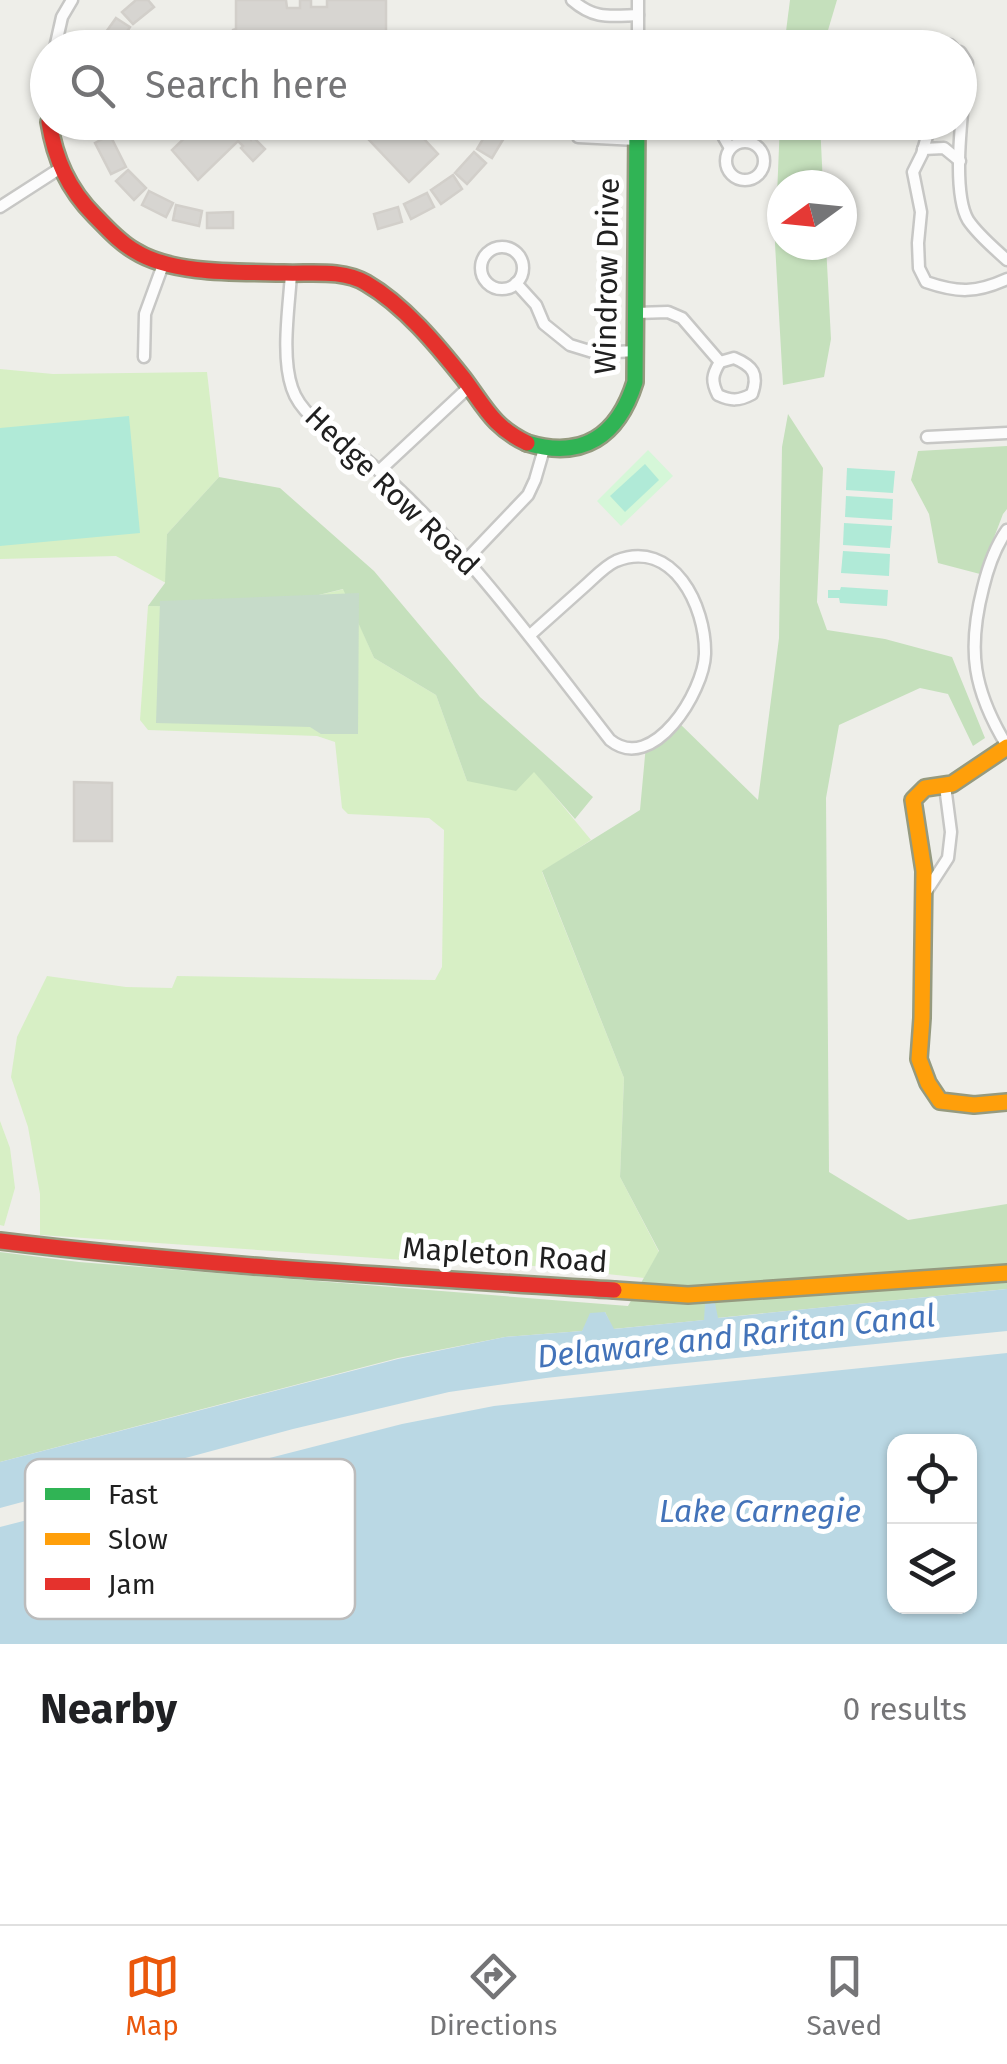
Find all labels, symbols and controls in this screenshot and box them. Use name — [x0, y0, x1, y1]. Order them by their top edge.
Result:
search box — [30, 30, 977, 140]
icon: search — [65, 58, 120, 113]
text: Search here — [145, 62, 348, 108]
north arrow — [767, 170, 857, 260]
street label: Windrow Drive — [587, 177, 627, 375]
street label: Hedge Row Road — [297, 399, 487, 583]
street label: Mapleton Road — [401, 1230, 609, 1280]
water label: Delaware and Raritan Canal — [535, 1296, 937, 1376]
map controls — [887, 1434, 977, 1614]
button: locate — [887, 1434, 977, 1524]
legend — [25, 1459, 355, 1619]
text: Fast — [108, 1478, 159, 1511]
water label: Lake Carnegie — [659, 1492, 861, 1530]
text: Slow — [108, 1523, 168, 1556]
button: layers — [887, 1524, 977, 1614]
text: Jam — [108, 1568, 156, 1601]
text: Nearby — [40, 1684, 177, 1734]
text: 0 results — [842, 1690, 967, 1728]
tab: Map — [125, 1949, 180, 2042]
tab: Directions — [429, 1949, 557, 2042]
tab: Saved — [807, 1949, 882, 2042]

